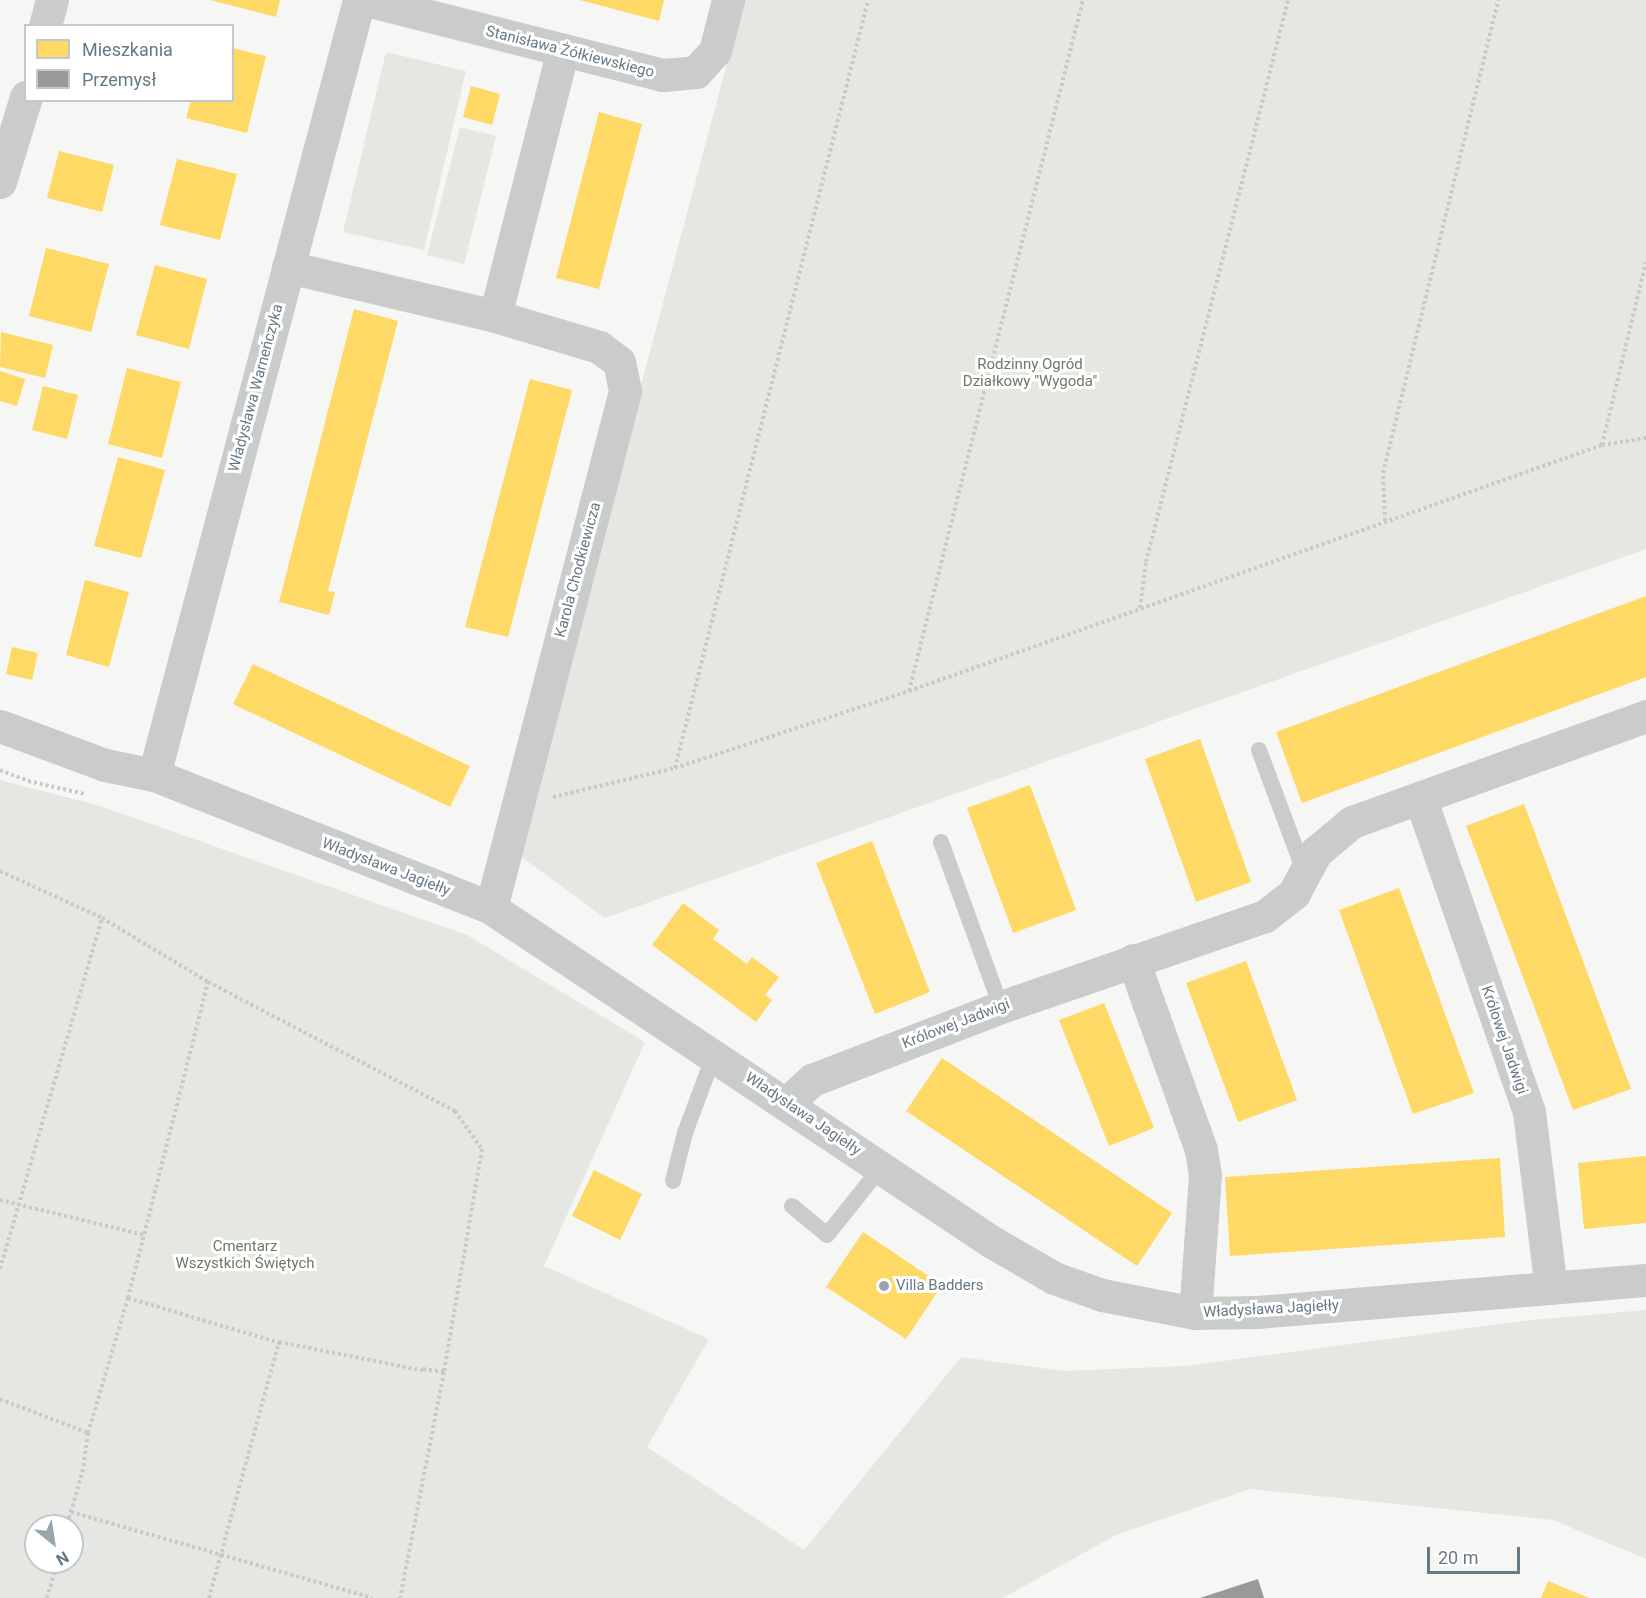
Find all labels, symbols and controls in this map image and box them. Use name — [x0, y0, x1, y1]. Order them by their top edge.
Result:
street label: Stanisława Żółkiewskiego — [484, 22, 656, 82]
legend — [24, 24, 234, 102]
text: Mieszkania — [82, 39, 173, 60]
text: Przemysł — [82, 69, 156, 90]
street label: Władysława Warneńczyka — [225, 302, 287, 474]
park label: Rodzinny Ogród Działkowy "Wygoda" — [963, 355, 1097, 390]
street label: Karola Chodkiewicza — [551, 500, 605, 640]
street label: Władysława Jagiełły — [319, 834, 453, 900]
street label: Królowej Jadwigi — [1477, 983, 1531, 1097]
street label: Królowej Jadwigi — [900, 995, 1012, 1053]
street label: Władysława Jagiełły — [742, 1069, 864, 1159]
park label: Cmentarz Wszystkich Świętych — [175, 1237, 315, 1272]
place label: Villa Badders — [896, 1277, 984, 1295]
marker: Villa Badders — [877, 1279, 891, 1293]
street label: Władysława Jagiełły — [1203, 1296, 1339, 1322]
north arrow — [24, 1514, 84, 1574]
scale bar — [1430, 1535, 1523, 1573]
text: N — [53, 1547, 72, 1569]
text: 20 m — [1438, 1547, 1478, 1568]

